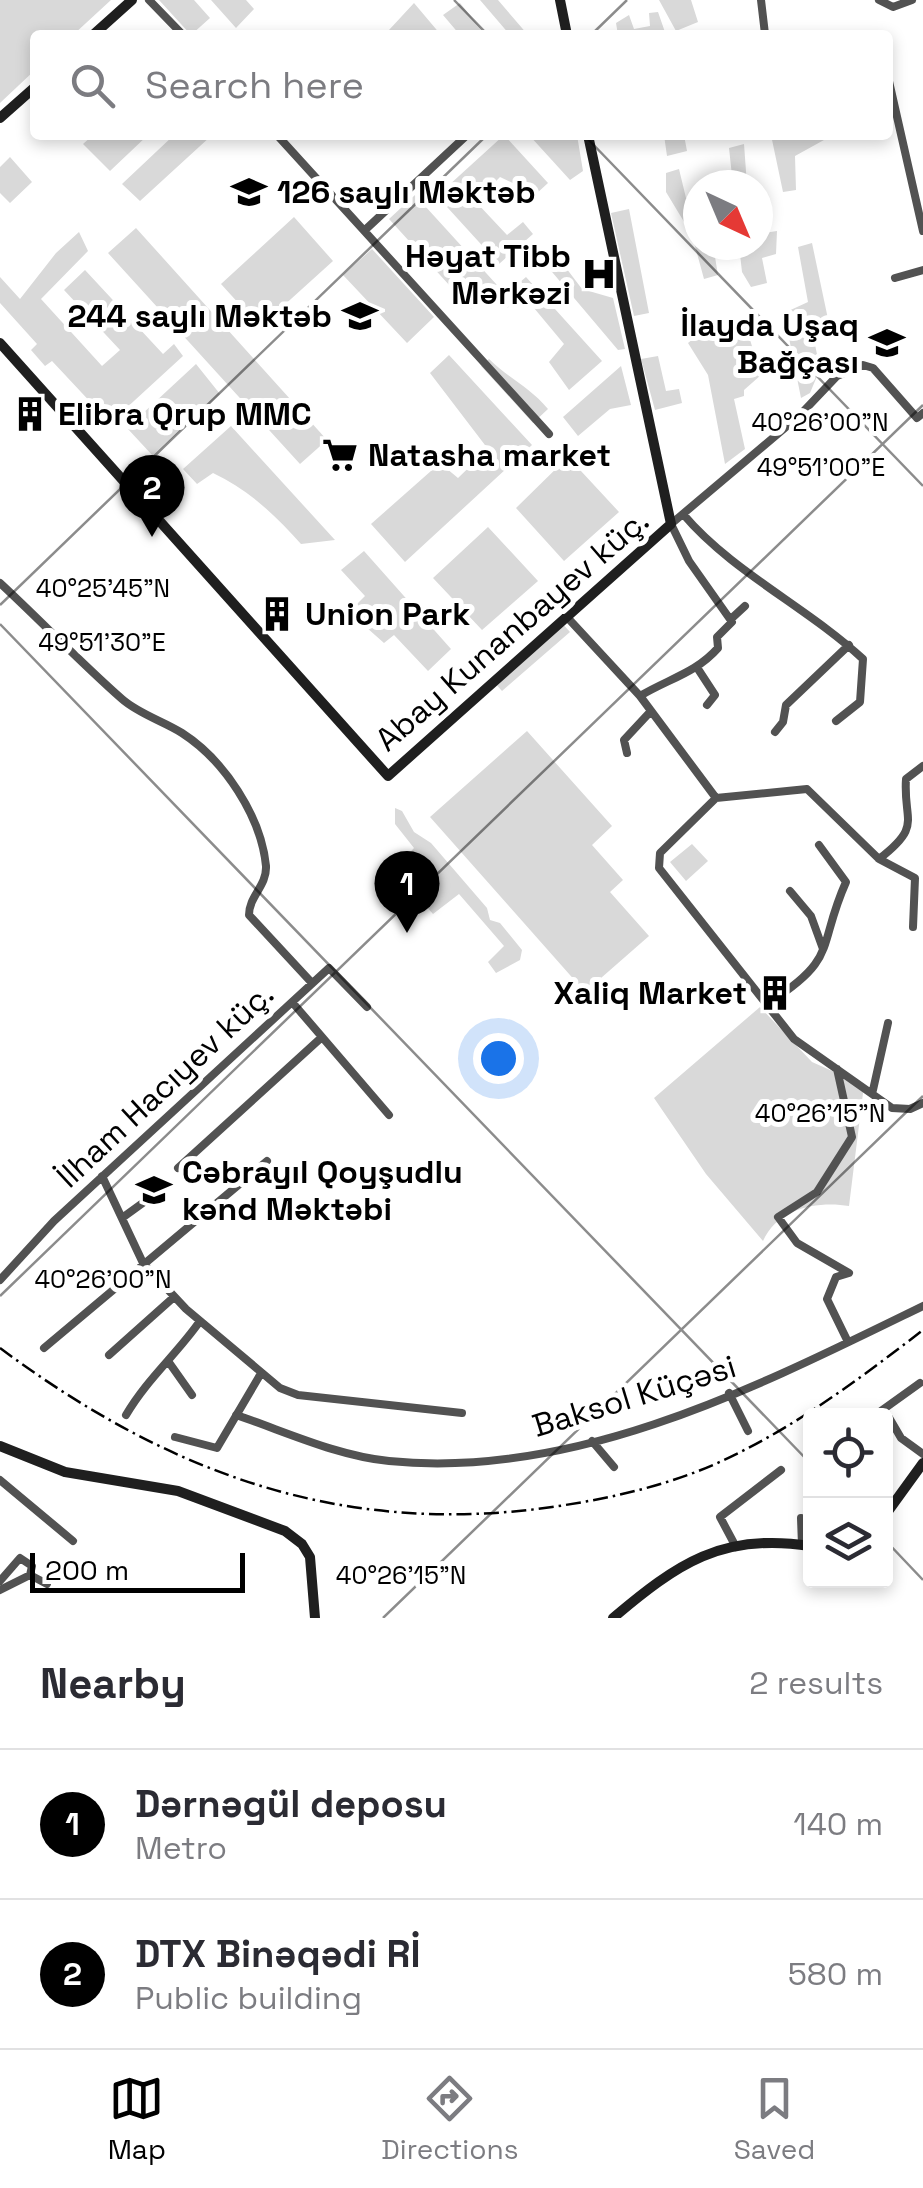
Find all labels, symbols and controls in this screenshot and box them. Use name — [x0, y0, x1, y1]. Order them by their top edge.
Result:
search box — [30, 30, 893, 140]
icon: search — [65, 58, 120, 113]
text: Search here — [145, 61, 364, 109]
north arrow — [683, 170, 773, 260]
place label: 126 saylı Məktəb — [277, 172, 536, 212]
school or university icon: 126 saylı Məktəb — [230, 173, 268, 211]
place label: Həyat Tibb Mərkəzi — [405, 236, 571, 313]
hospital icon: Həyat Tibb Mərkəzi — [580, 255, 618, 293]
place label: 244 saylı Məktəb — [67, 296, 332, 336]
school or university icon: 244 saylı Məktəb — [341, 297, 379, 335]
place label: İlayda Uşaq Bağçası — [681, 305, 859, 382]
school or university icon: İlayda Uşaq Bağçası — [868, 324, 906, 362]
place label: Elibra Qrup MMC — [58, 394, 312, 434]
building icon: Elibra Qrup MMC — [11, 395, 49, 433]
text: 40°26'00"N — [751, 406, 889, 438]
place label: Natasha market — [368, 435, 611, 475]
supermarket icon: Natasha market — [321, 436, 359, 474]
text: 49°51'00"E — [757, 451, 885, 483]
pin: 2 — [120, 454, 184, 537]
street label: Abay Kunanbayev küç. — [367, 501, 657, 759]
text: 40°25'45"N — [36, 572, 170, 604]
place label: Union Park — [305, 594, 470, 634]
building icon: Union Park — [258, 595, 296, 633]
text: 49°51'30"E — [38, 626, 166, 658]
pin: 1 — [374, 850, 440, 933]
place label: Xaliq Market — [553, 973, 747, 1013]
street label: İlham Hacıyev küç. — [48, 974, 282, 1196]
building icon: Xaliq Market — [756, 974, 794, 1012]
your location — [473, 1033, 524, 1084]
text: 40°26'15"N — [755, 1097, 885, 1129]
place label: Cəbrayıl Qoyşudlu kənd Məktəbi — [182, 1152, 463, 1229]
school or university icon: Cəbrayıl Qoyşudlu kənd Məktəbi — [135, 1171, 173, 1209]
text: 40°26'00"N — [34, 1263, 172, 1295]
street label: Baksol Küçəsi — [527, 1346, 741, 1446]
map controls — [803, 1408, 893, 1588]
button: locate — [803, 1408, 893, 1498]
button: layers — [803, 1498, 893, 1588]
scale bar — [30, 1548, 245, 1592]
text: 200 m — [45, 1552, 129, 1588]
text: 40°26'15"N — [336, 1559, 466, 1591]
text: Nearby — [40, 1657, 186, 1710]
text: 2 results — [749, 1663, 883, 1703]
text: Dərnəgül deposu — [135, 1780, 447, 1828]
text: 1 — [65, 1804, 80, 1844]
text: 140 m — [793, 1804, 883, 1844]
text: Metro — [135, 1828, 227, 1868]
text: DTX Binəqədi Rİ — [135, 1930, 421, 1978]
text: 2 — [63, 1954, 82, 1994]
text: 580 m — [788, 1954, 883, 1994]
text: Public building — [135, 1978, 362, 2018]
tab: Map — [108, 2071, 166, 2167]
tab: Directions — [381, 2071, 518, 2167]
tab: Saved — [734, 2071, 815, 2167]

